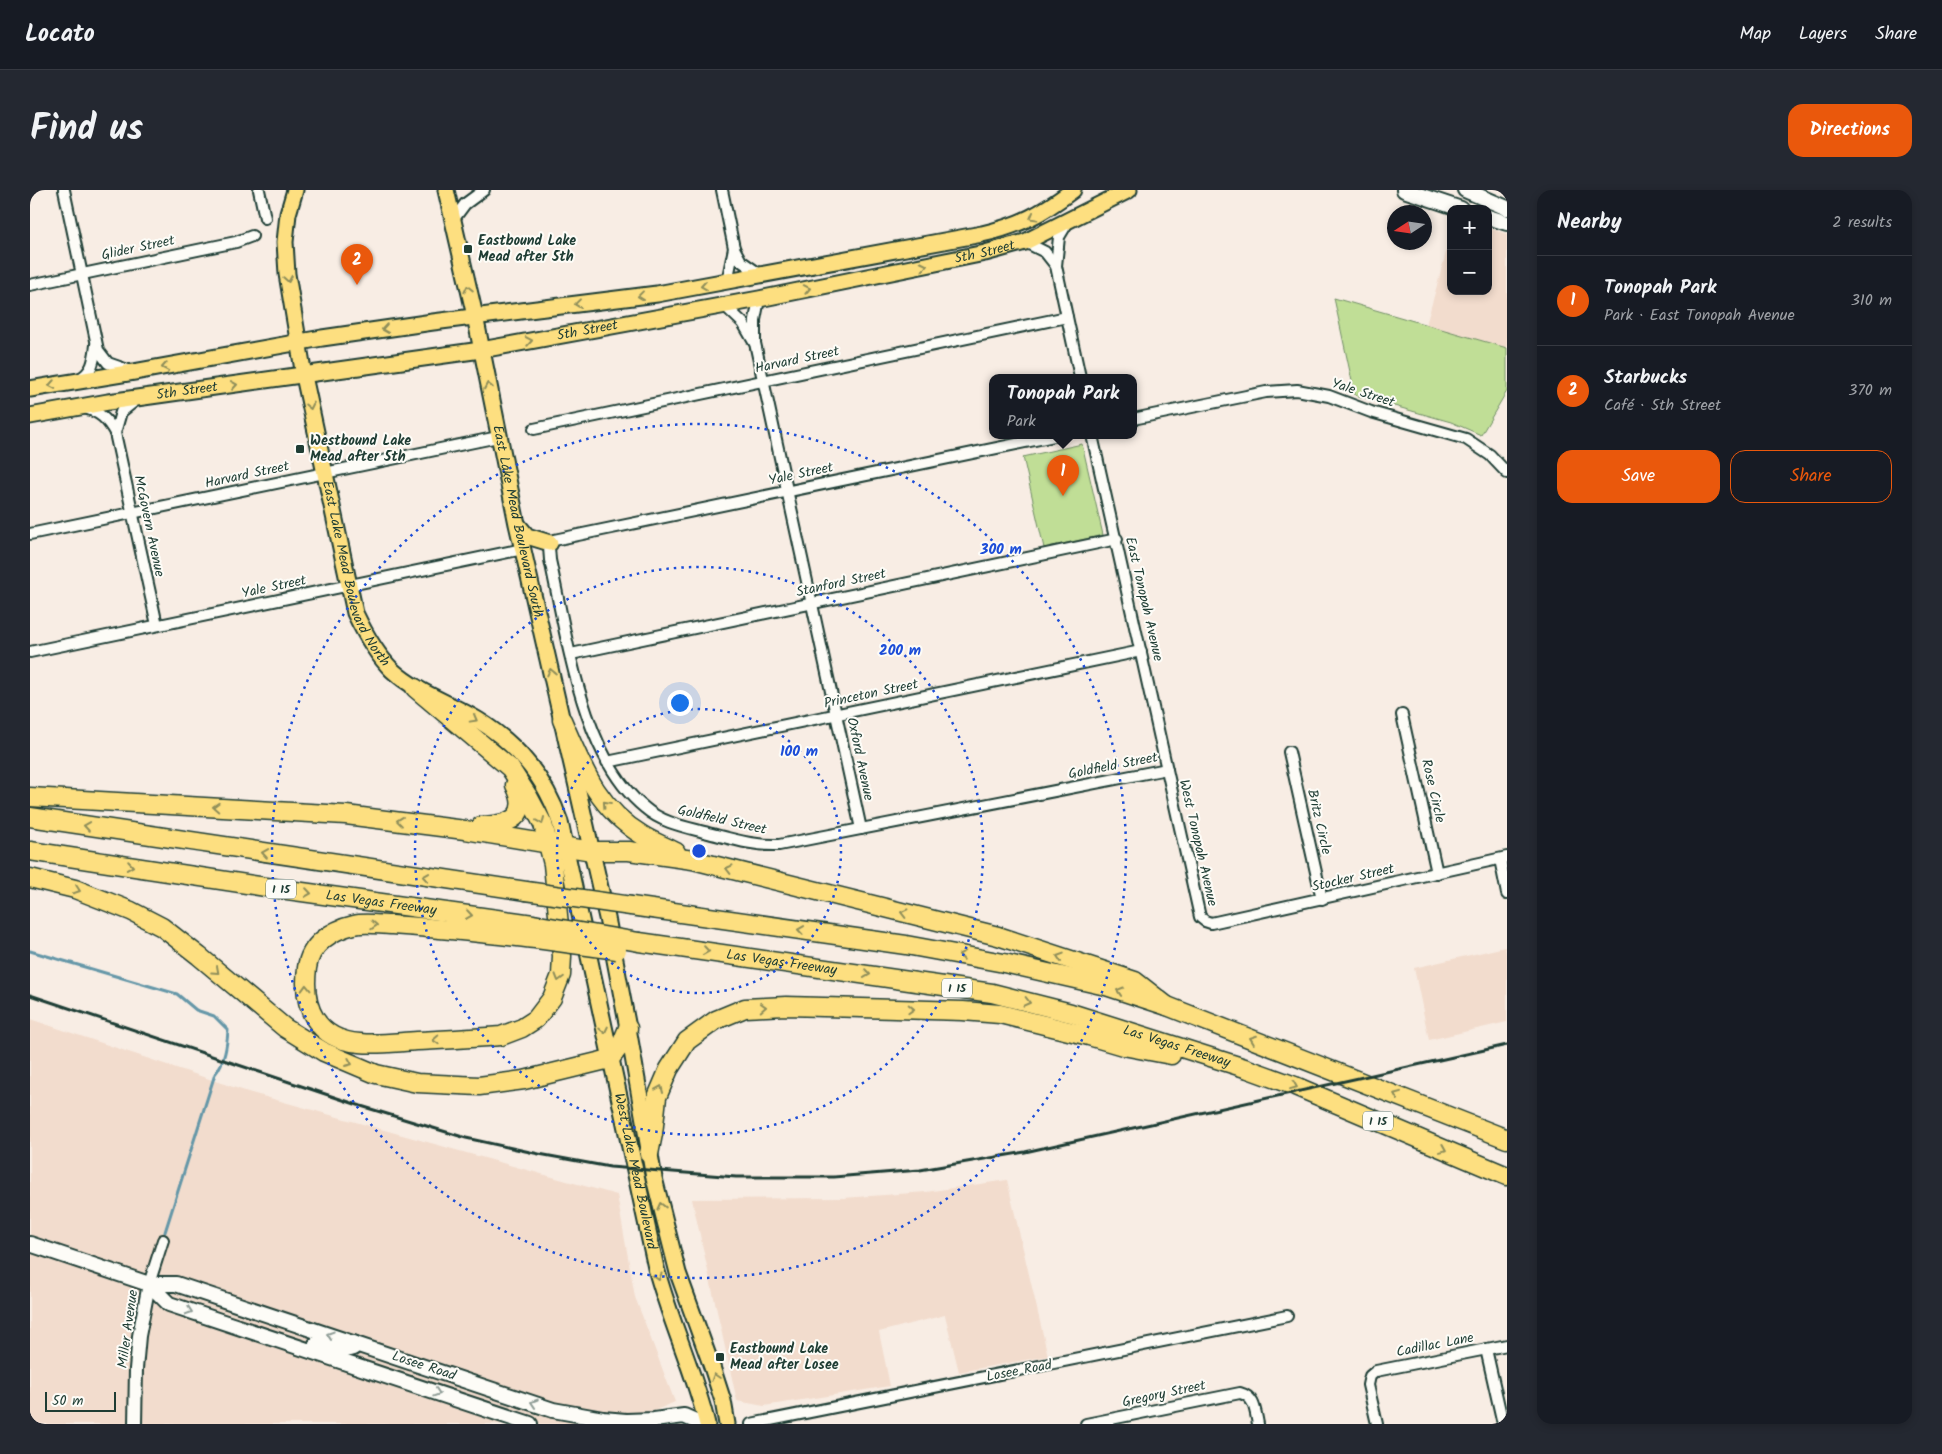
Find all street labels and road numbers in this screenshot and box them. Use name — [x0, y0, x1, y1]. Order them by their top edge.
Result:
street label: Glider Street — [99, 229, 177, 266]
street label: 5th Street — [952, 234, 1018, 270]
street label: 5th Street — [555, 314, 620, 347]
street label: Harvard Street — [753, 340, 842, 380]
street label: Yale Street — [1328, 372, 1398, 414]
street label: 5th Street — [155, 376, 220, 406]
street label: East Lake Mead Boulevard South — [486, 423, 549, 620]
street label: Harvard Street — [203, 455, 292, 495]
street label: Yale Street — [767, 456, 836, 492]
street label: McGovern Avenue — [128, 473, 171, 579]
street label: East Lake Mead Boulevard North — [316, 479, 395, 672]
street label: East Tonopah Avenue — [1119, 535, 1169, 664]
street label: Stanford Street — [794, 563, 888, 603]
street label: Yale Street — [240, 569, 309, 605]
street label: Princeton Street — [822, 673, 921, 715]
street label: Oxford Avenue — [840, 715, 880, 803]
street label: Goldfield Street — [1066, 746, 1160, 785]
street label: Rose Circle — [1415, 757, 1451, 826]
street label: West Tonopah Avenue — [1173, 777, 1223, 909]
street label: Britz Circle — [1301, 787, 1337, 857]
street label: Goldfield Street — [675, 799, 769, 841]
street label: Stocker Street — [1310, 858, 1397, 898]
road number: I 15 — [266, 880, 296, 899]
street label: Las Vegas Freeway — [324, 884, 438, 922]
street label: Las Vegas Freeway — [725, 944, 839, 982]
road number: I 15 — [942, 978, 972, 998]
street label: Las Vegas Freeway — [1120, 1019, 1234, 1074]
street label: West Lake Mead Boulevard — [608, 1091, 663, 1253]
road number: I 15 — [1363, 1111, 1393, 1130]
street label: Miller Avenue — [112, 1288, 144, 1370]
street label: Cadillac Lane — [1394, 1327, 1476, 1363]
street label: Losee Road — [389, 1345, 460, 1387]
street label: Losee Road — [984, 1354, 1055, 1388]
street label: Gregory Street — [1120, 1374, 1208, 1414]

